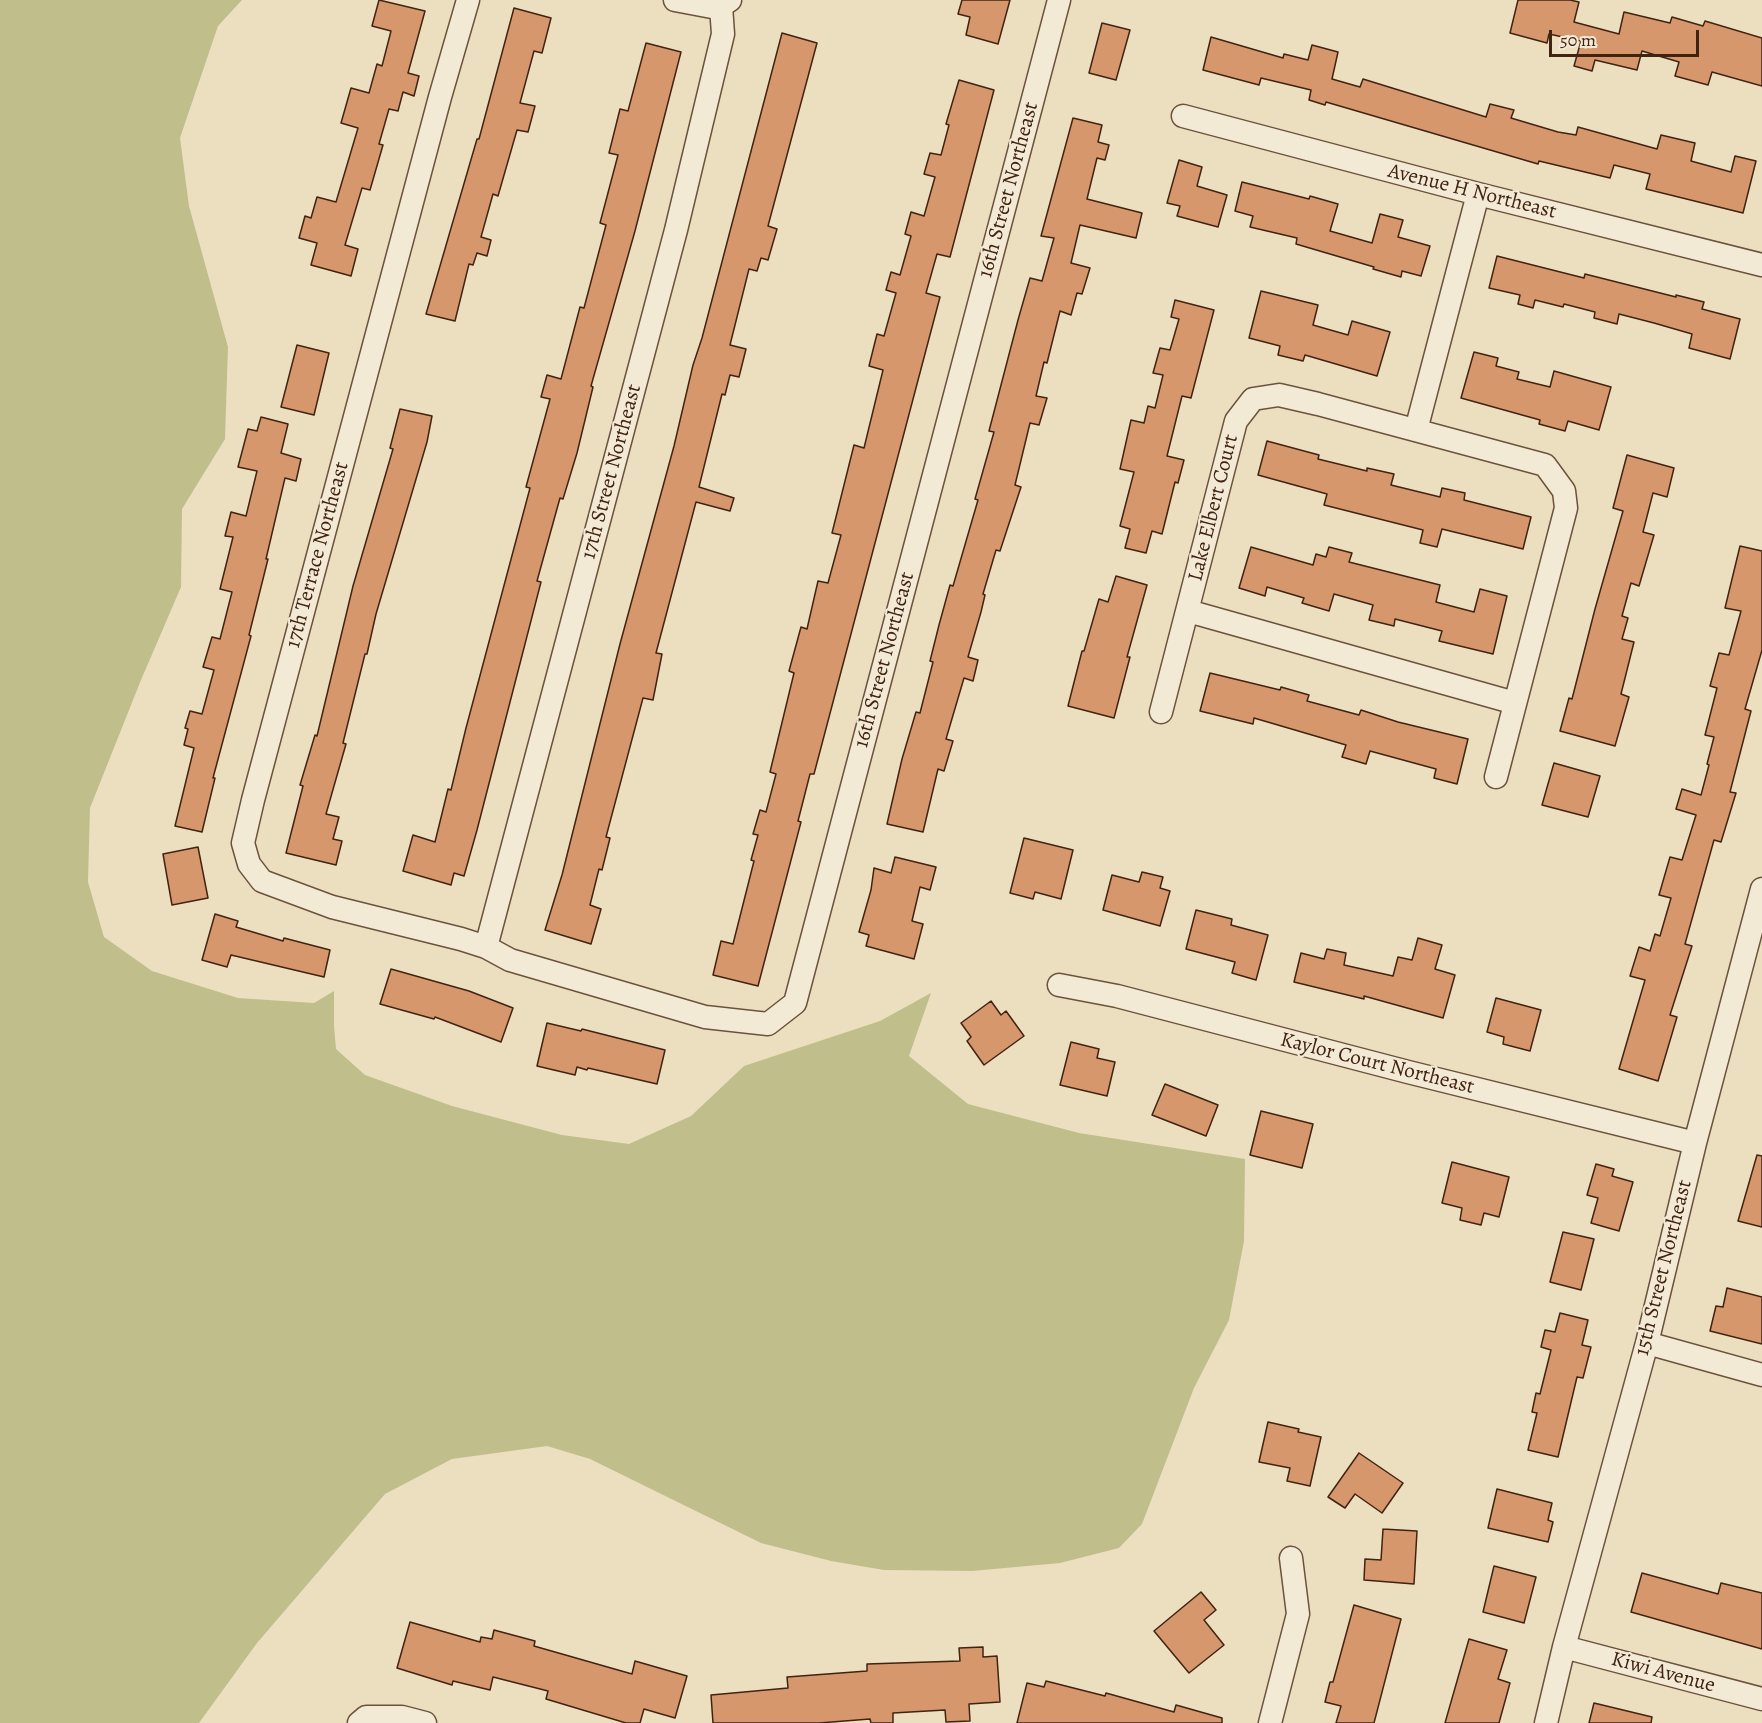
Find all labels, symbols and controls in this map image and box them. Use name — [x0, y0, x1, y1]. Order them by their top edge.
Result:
scale bar — [1552, 18, 1702, 56]
text: 50 m — [1560, 28, 1596, 52]
street label: 16th Street Northeast — [973, 99, 1045, 281]
street label: Avenue H Northeast — [1385, 159, 1559, 225]
street label: 17th Street Northeast — [577, 382, 647, 562]
street label: Lake Elbert Court — [1184, 432, 1244, 584]
street label: 17th Terrace Northeast — [281, 459, 355, 651]
street label: 16th Street Northeast — [849, 569, 921, 751]
street label: Kaylor Court Northeast — [1277, 1028, 1477, 1100]
street label: 15th Street Northeast — [1630, 1178, 1698, 1358]
street label: Kiwi Avenue — [1608, 1647, 1718, 1699]

